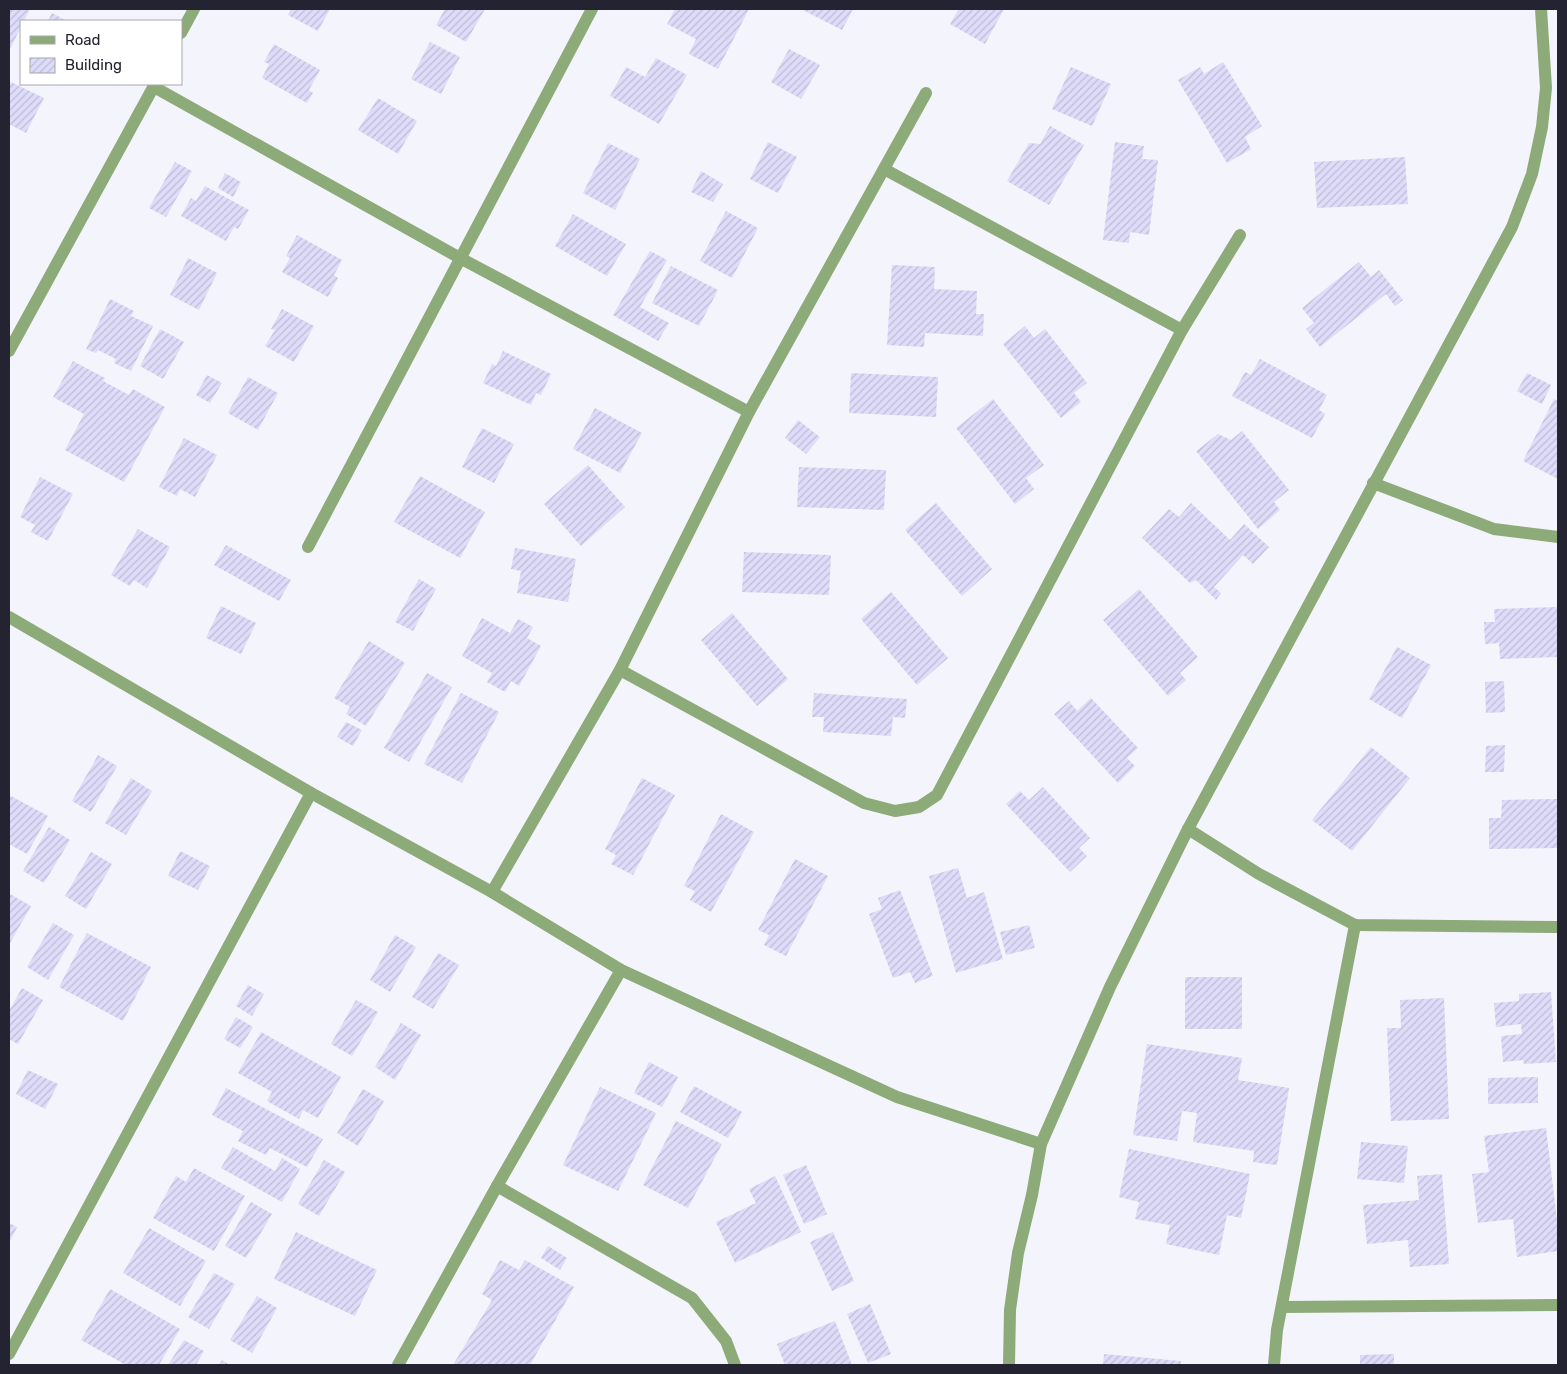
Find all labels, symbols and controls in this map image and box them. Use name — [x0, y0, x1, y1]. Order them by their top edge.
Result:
legend — [20, 20, 182, 85]
text: Road — [65, 31, 101, 49]
text: Building — [65, 56, 122, 74]

